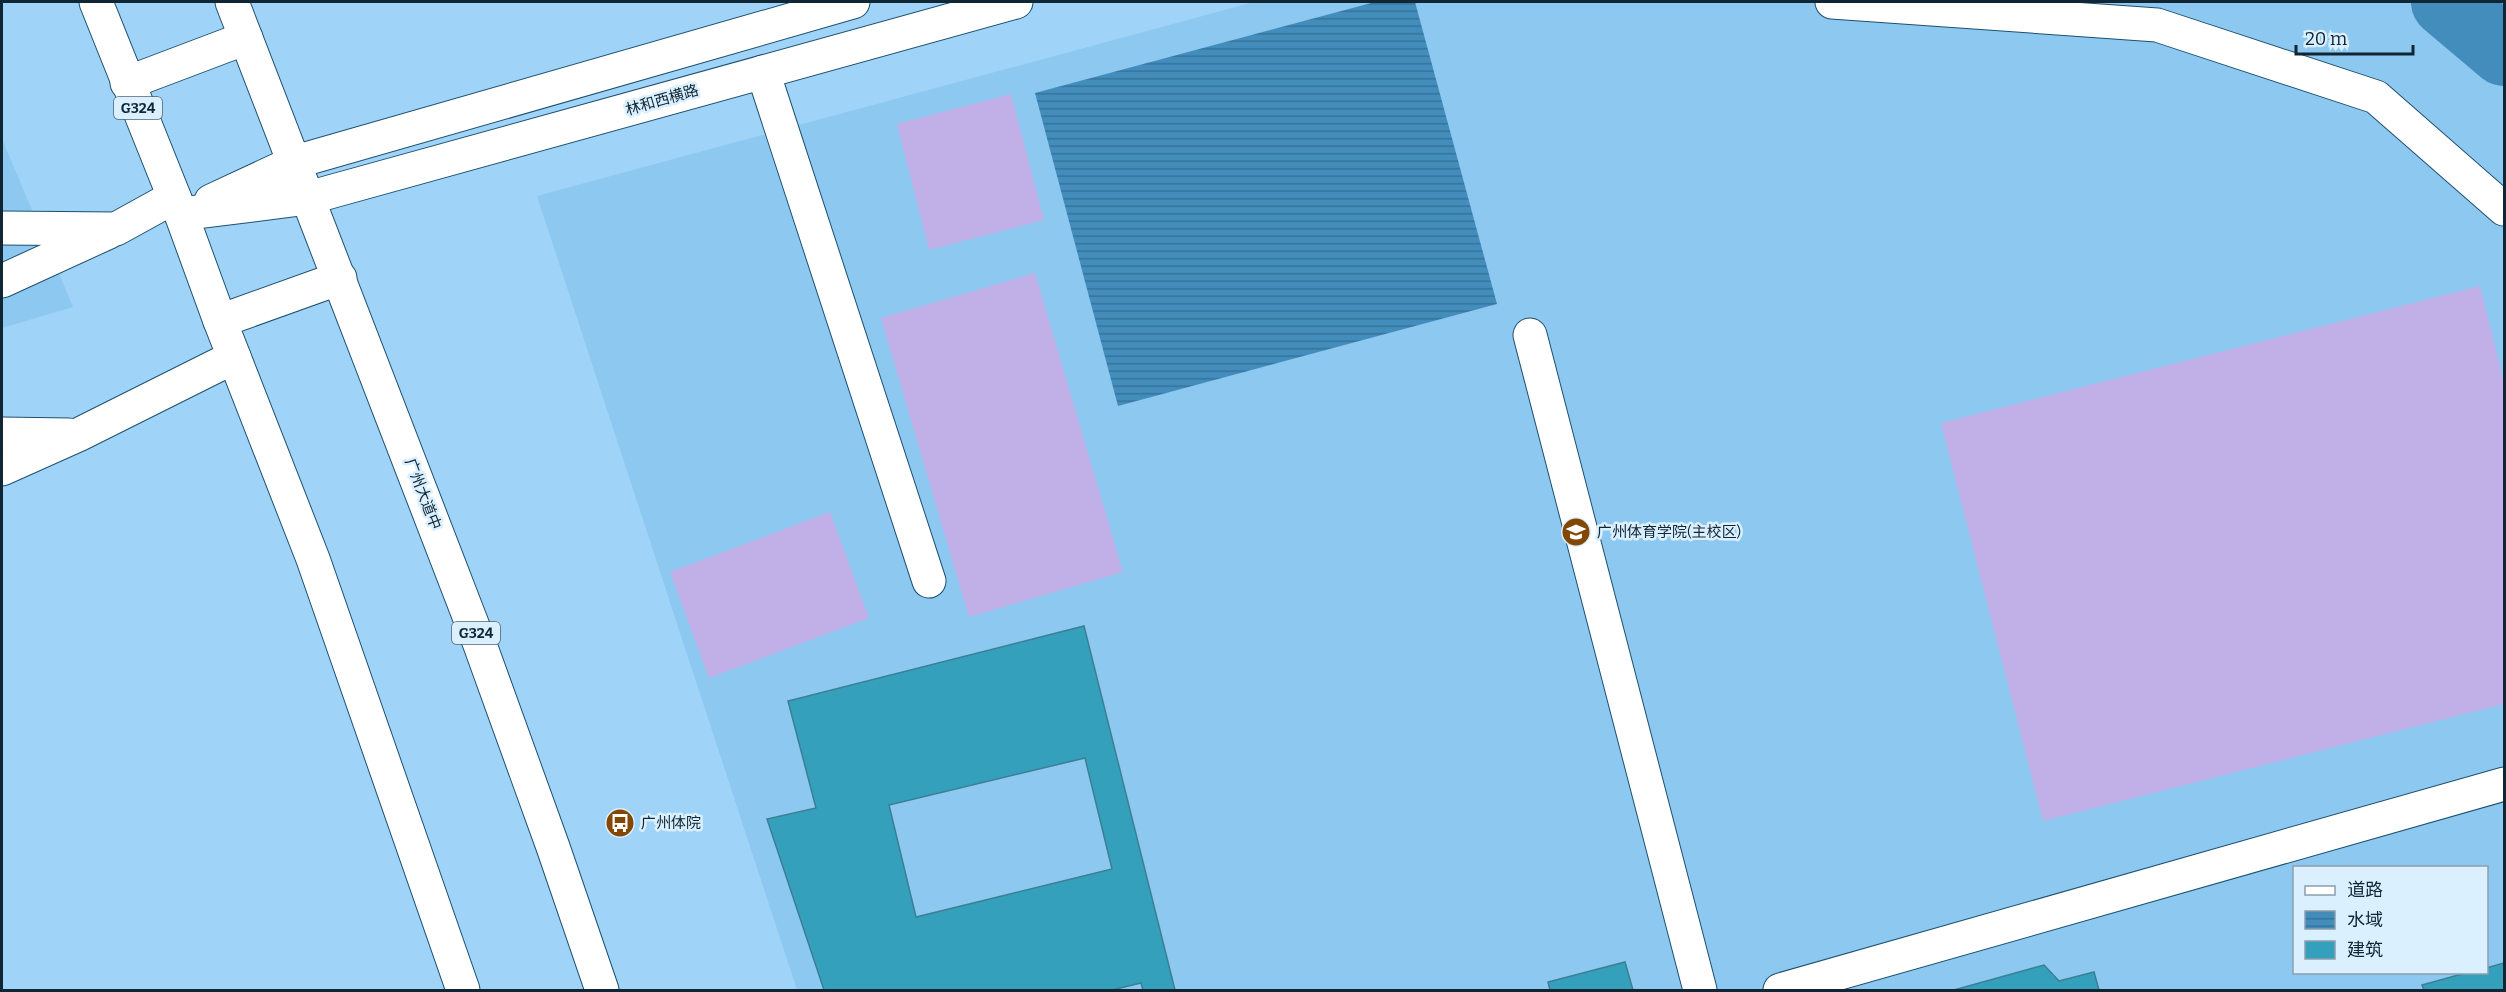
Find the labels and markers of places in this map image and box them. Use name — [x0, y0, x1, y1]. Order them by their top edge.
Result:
school or university icon: 广州体育学院(主校区) — [1560, 516, 1592, 548]
place label: 广州体育学院(主校区) — [1597, 523, 1741, 541]
bus stop icon: 广州体院 — [604, 807, 636, 839]
place label: 广州体院 — [641, 814, 701, 832]

